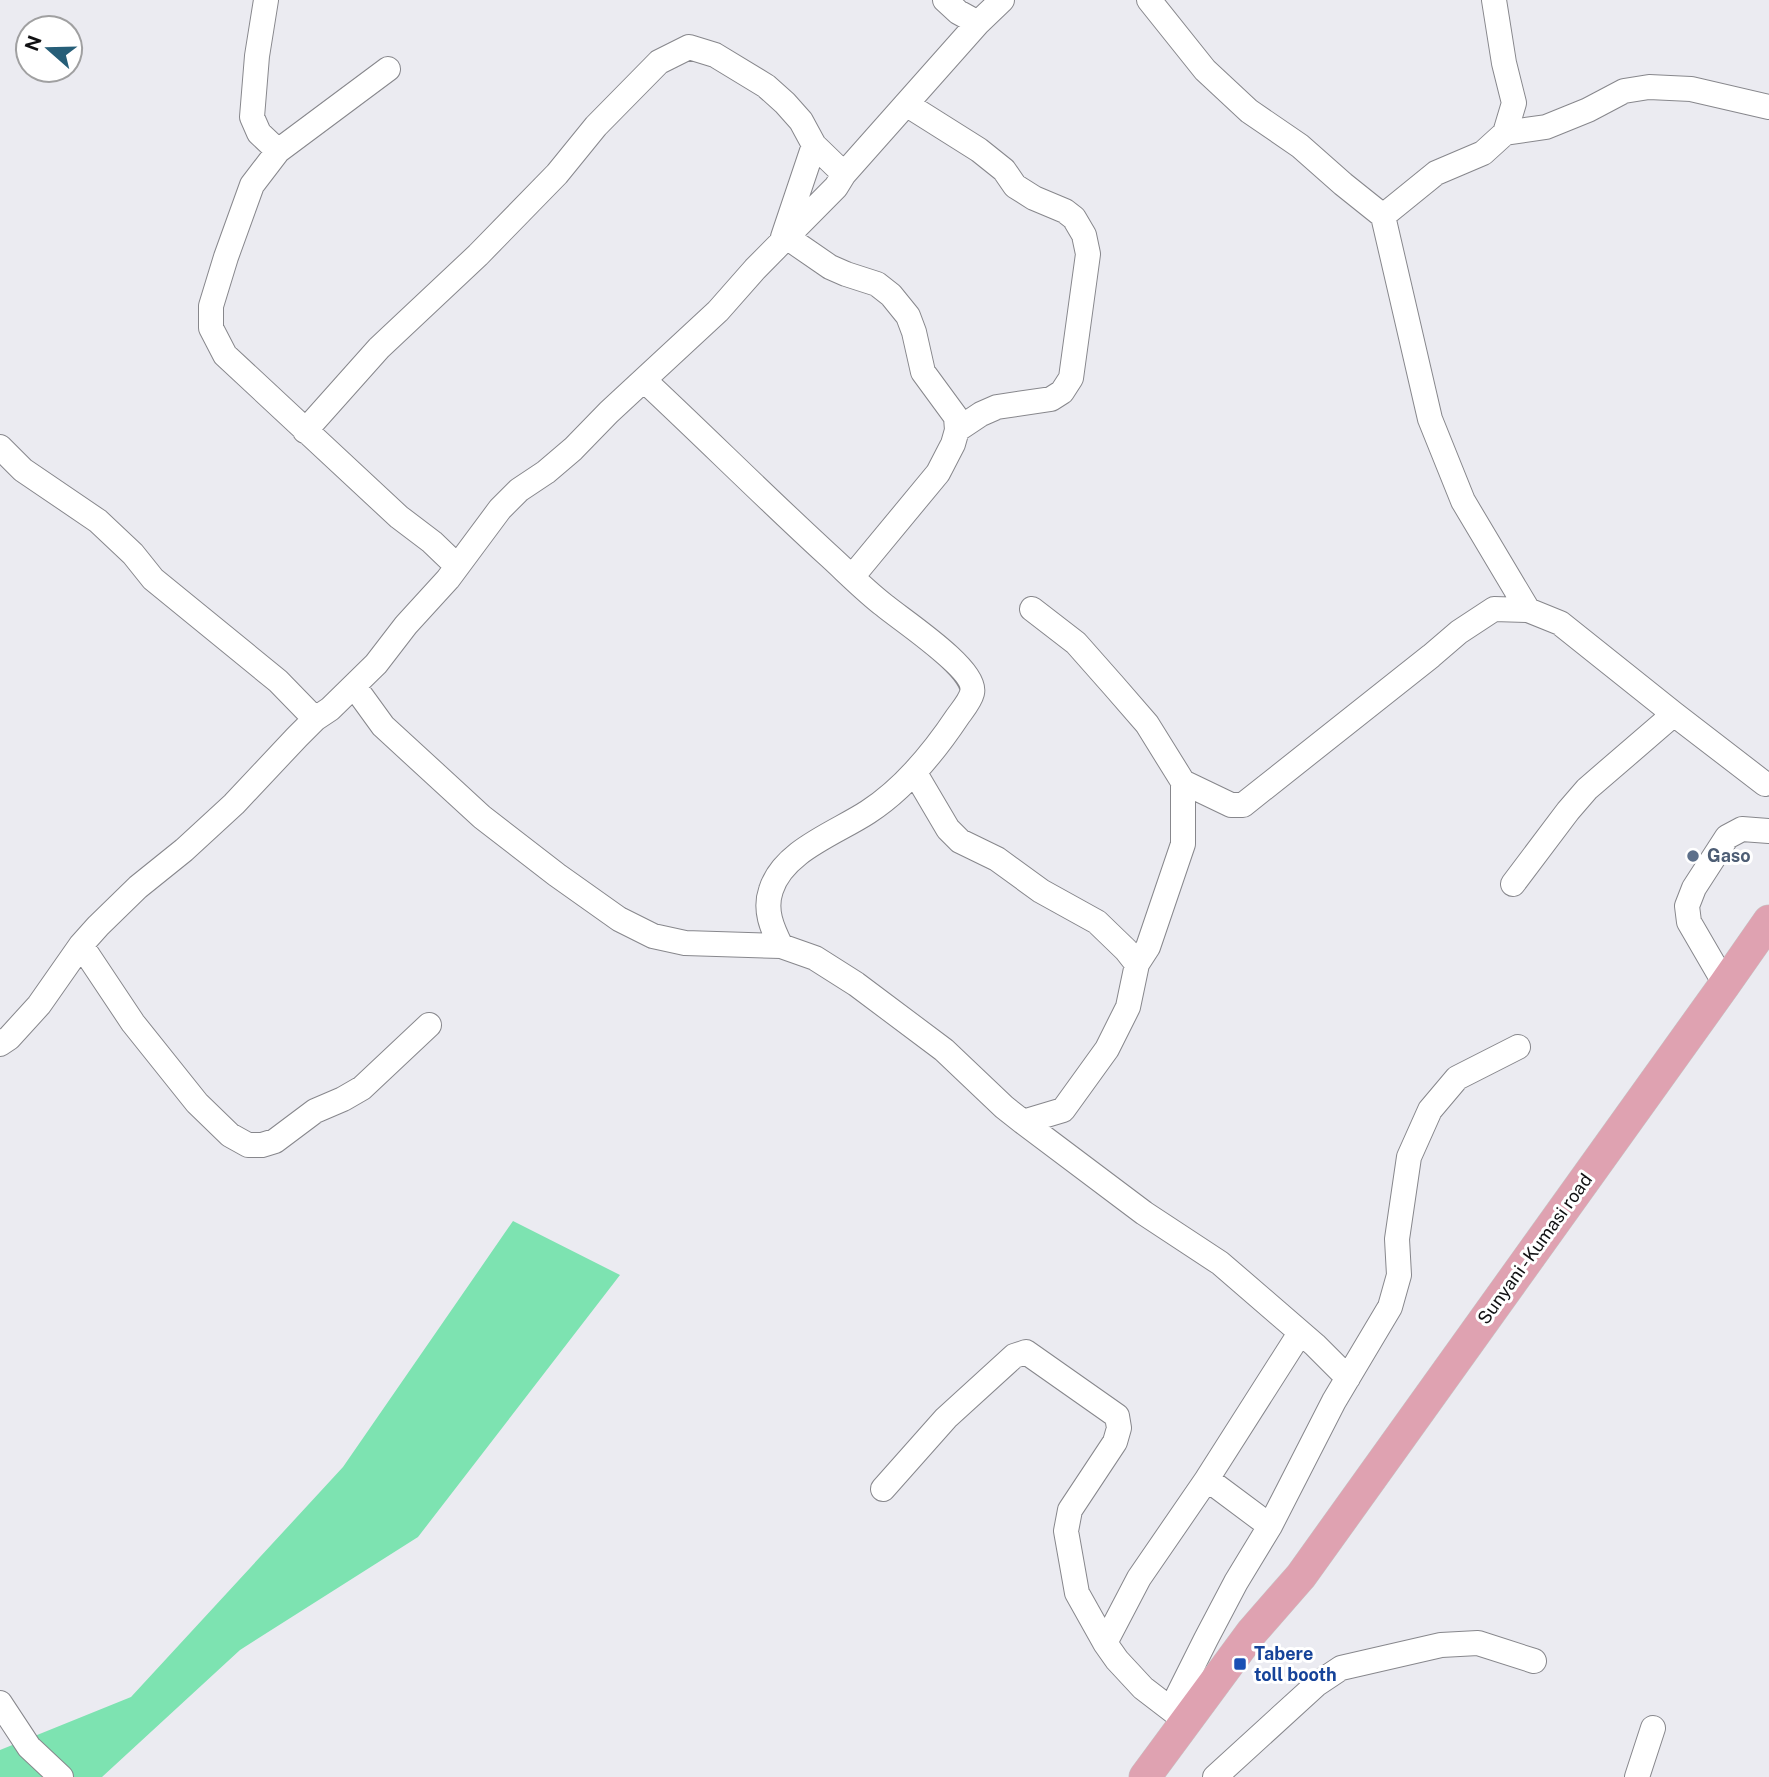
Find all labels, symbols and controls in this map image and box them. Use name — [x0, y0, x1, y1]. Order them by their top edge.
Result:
north arrow — [14, 14, 84, 84]
text: N — [20, 32, 46, 54]
place label: Gaso — [1707, 845, 1751, 866]
marker: Gaso — [1685, 848, 1701, 864]
street label: Sunyani - Kumasi road — [1473, 1169, 1596, 1328]
place label: Tabere toll booth — [1254, 1643, 1337, 1685]
marker: Tabere toll booth — [1232, 1656, 1248, 1672]

